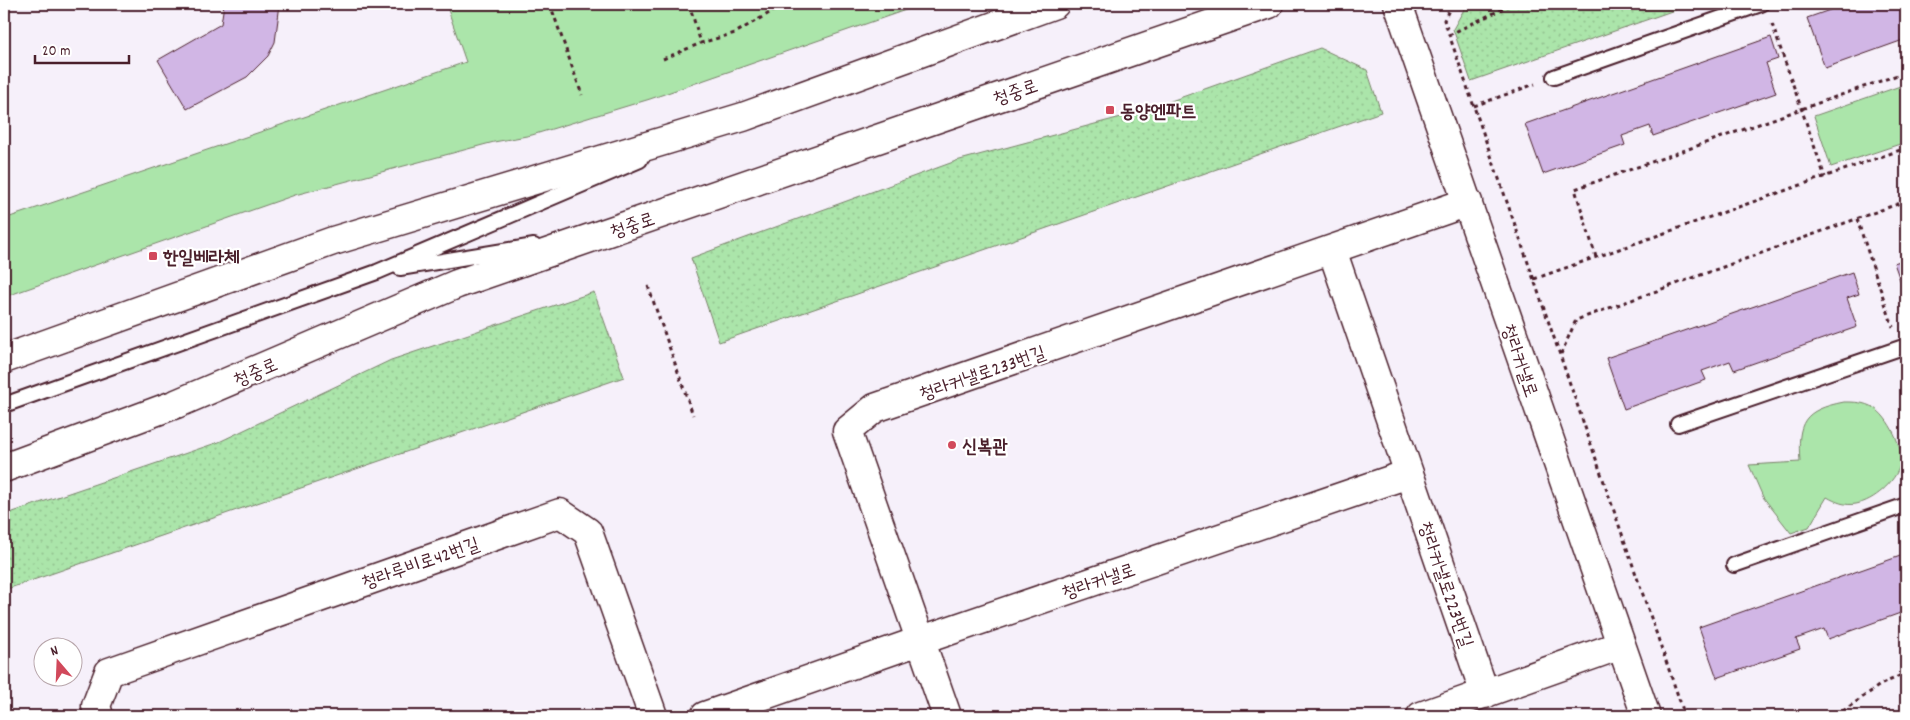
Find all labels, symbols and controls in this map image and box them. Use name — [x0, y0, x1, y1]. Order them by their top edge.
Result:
scale bar — [35, 32, 129, 64]
text: 20 m — [42, 41, 70, 63]
street label: 청중로 — [990, 74, 1042, 115]
place label: 동양엔파트 — [1120, 100, 1196, 127]
marker: 동양엔파트 — [1104, 104, 1116, 116]
street label: 청중로 — [607, 207, 659, 248]
place label: 한일베라체 — [162, 246, 239, 273]
marker: 한일베라체 — [147, 250, 159, 262]
street label: 청라커낼로 — [1492, 321, 1543, 402]
street label: 청라커낼로233번길 — [916, 341, 1050, 410]
street label: 청중로 — [230, 353, 283, 396]
place label: 신복관 — [962, 435, 1009, 462]
marker: 신복관 — [946, 439, 958, 451]
street label: 청라커낼로223번길 — [1409, 518, 1478, 652]
street label: 청라루비로42번길 — [358, 532, 484, 598]
street label: 청라커낼로 — [1059, 558, 1140, 609]
north arrow — [32, 638, 82, 688]
text: N — [48, 641, 61, 662]

